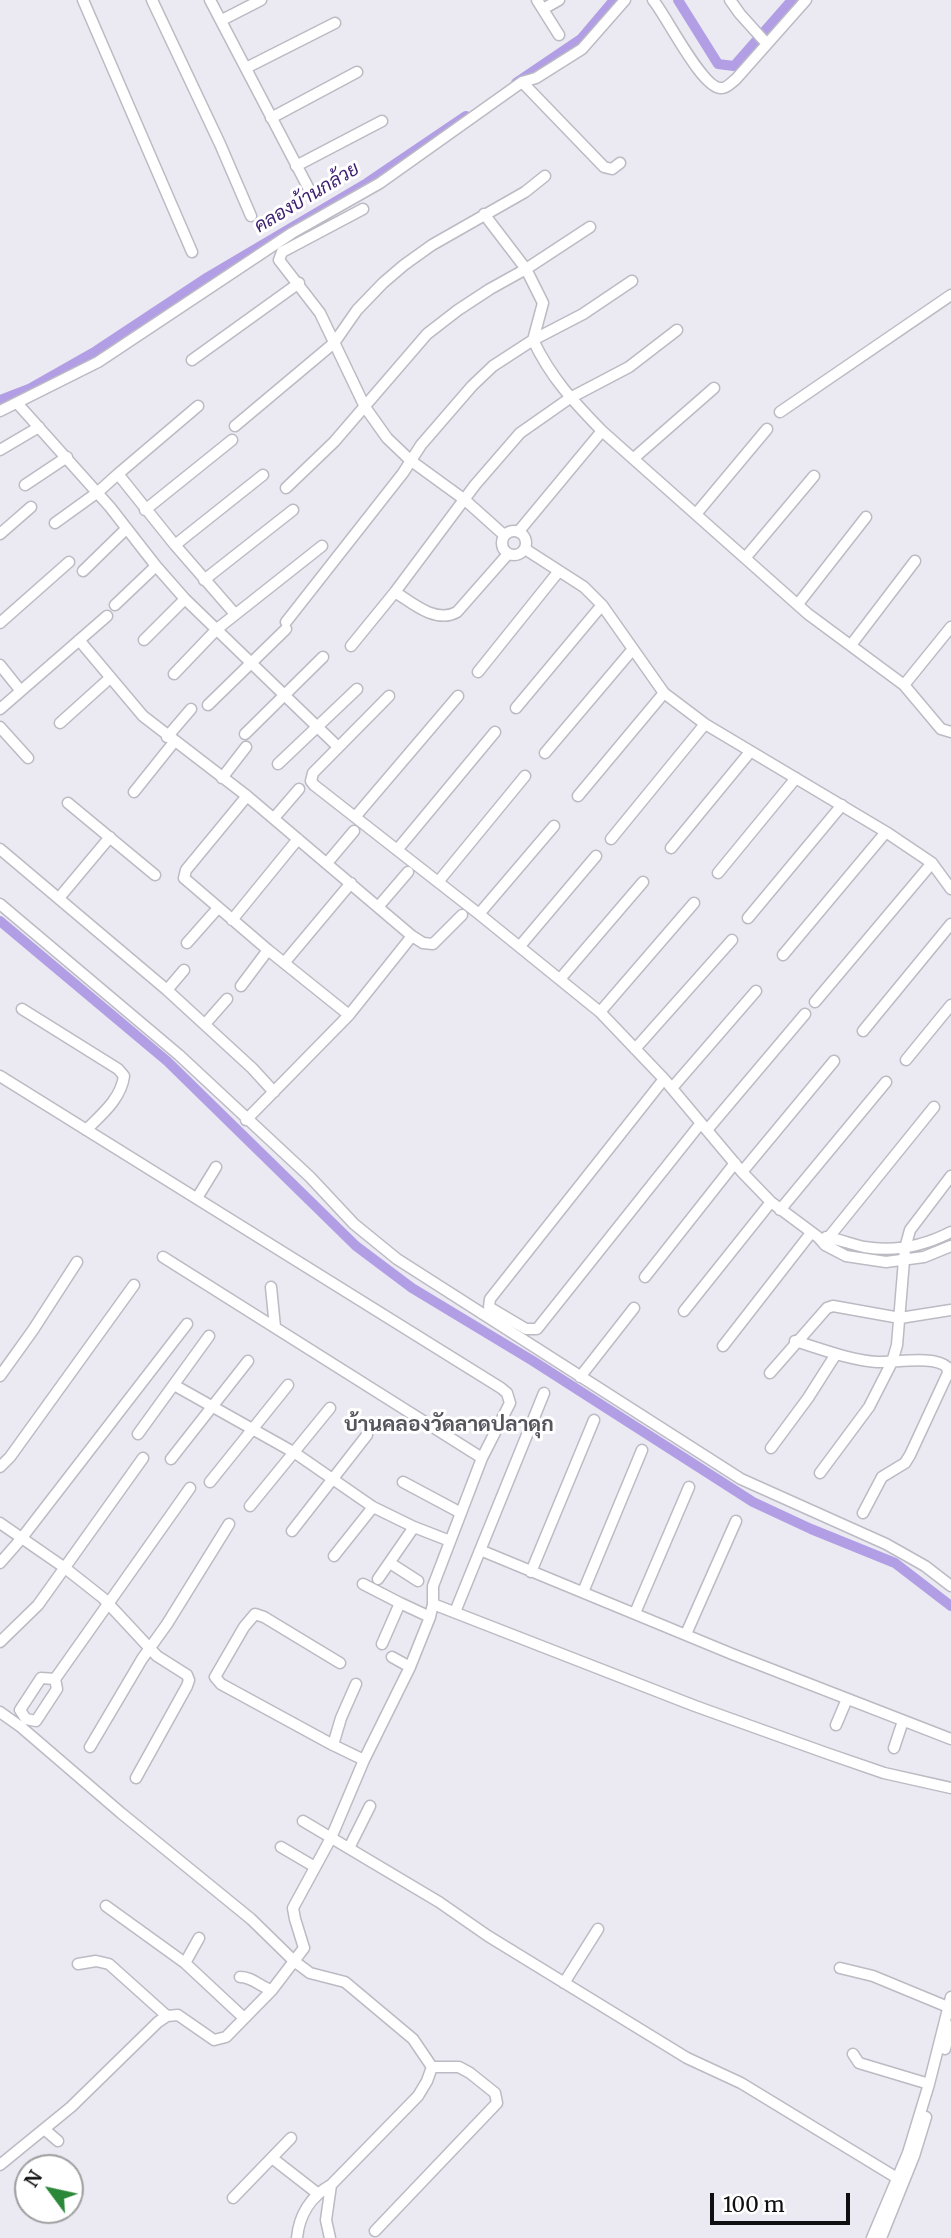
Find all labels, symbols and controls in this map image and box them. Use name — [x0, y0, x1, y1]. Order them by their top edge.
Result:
water label: คลองบ้านกล้วย — [250, 158, 364, 238]
district label: บ้านคลองวัดลาดปลาดุก — [344, 1412, 554, 1438]
north arrow — [14, 2154, 84, 2224]
text: N — [19, 2166, 47, 2191]
scale bar — [713, 2178, 853, 2222]
text: 100 m — [723, 2191, 785, 2218]

